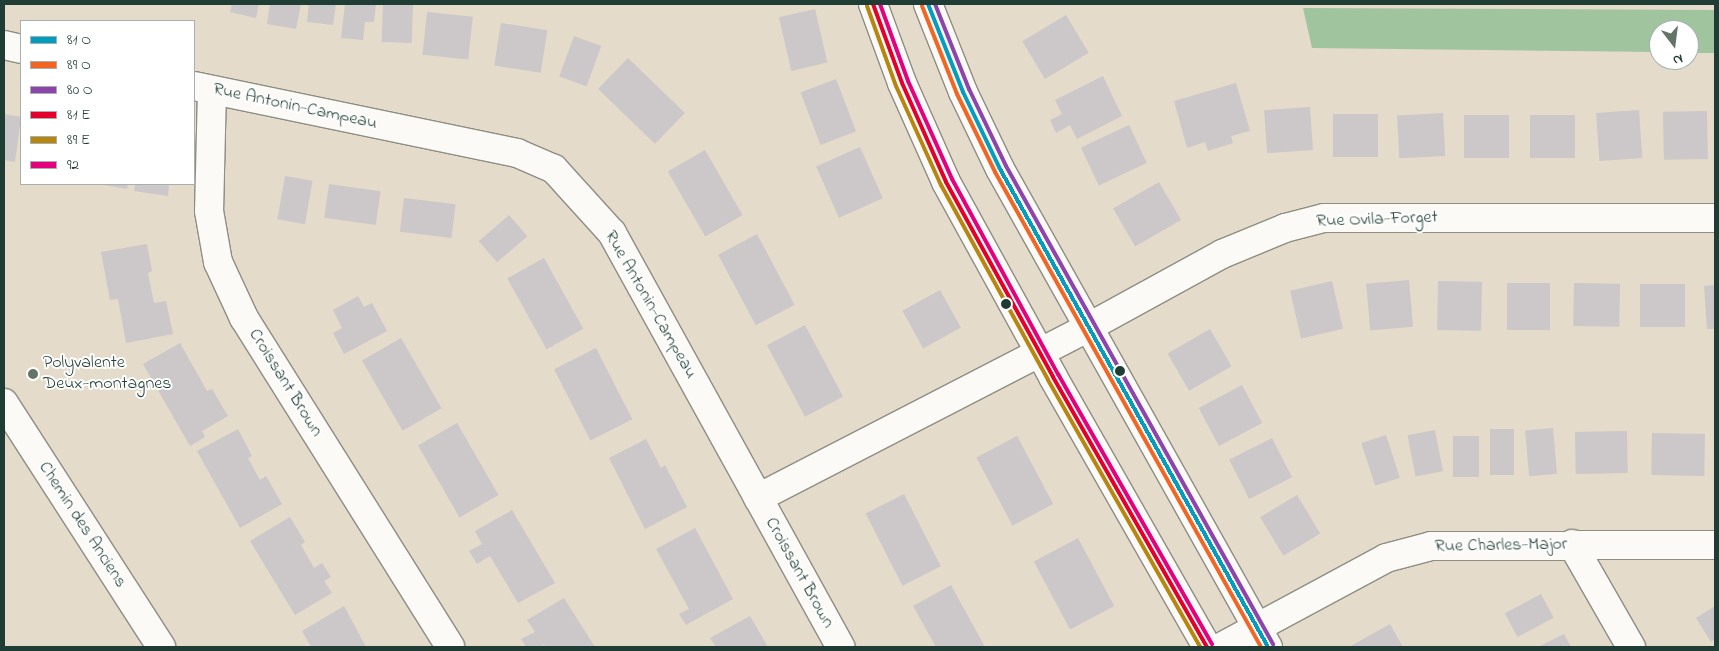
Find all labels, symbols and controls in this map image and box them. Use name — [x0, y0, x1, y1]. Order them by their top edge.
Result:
legend — [20, 20, 195, 185]
north arrow — [1649, 20, 1699, 70]
text: 81 O — [67, 29, 91, 51]
text: N — [1670, 48, 1685, 70]
text: 89 O — [67, 54, 91, 76]
text: 80 O — [67, 79, 93, 101]
street label: Rue Antonin-Campeau — [211, 79, 379, 135]
text: 81 E — [67, 104, 90, 126]
text: 89 E — [67, 129, 90, 151]
text: 92 — [67, 154, 79, 176]
street label: Rue Ovila-Forget — [1316, 207, 1438, 233]
street label: Rue Antonin-Campeau — [599, 227, 701, 383]
unlabelled marker — [1001, 299, 1011, 309]
street label: Croissant Brown — [243, 325, 327, 441]
place label: Polyvalente Deux-montagnes — [43, 353, 172, 396]
unlabelled marker — [1115, 366, 1125, 376]
marker: Polyvalente Deux-montagnes — [27, 368, 39, 380]
street label: Chemin des Anciens — [33, 458, 131, 592]
street label: Croissant Brown — [760, 514, 838, 632]
street label: Rue Charles-Major — [1434, 534, 1568, 558]

